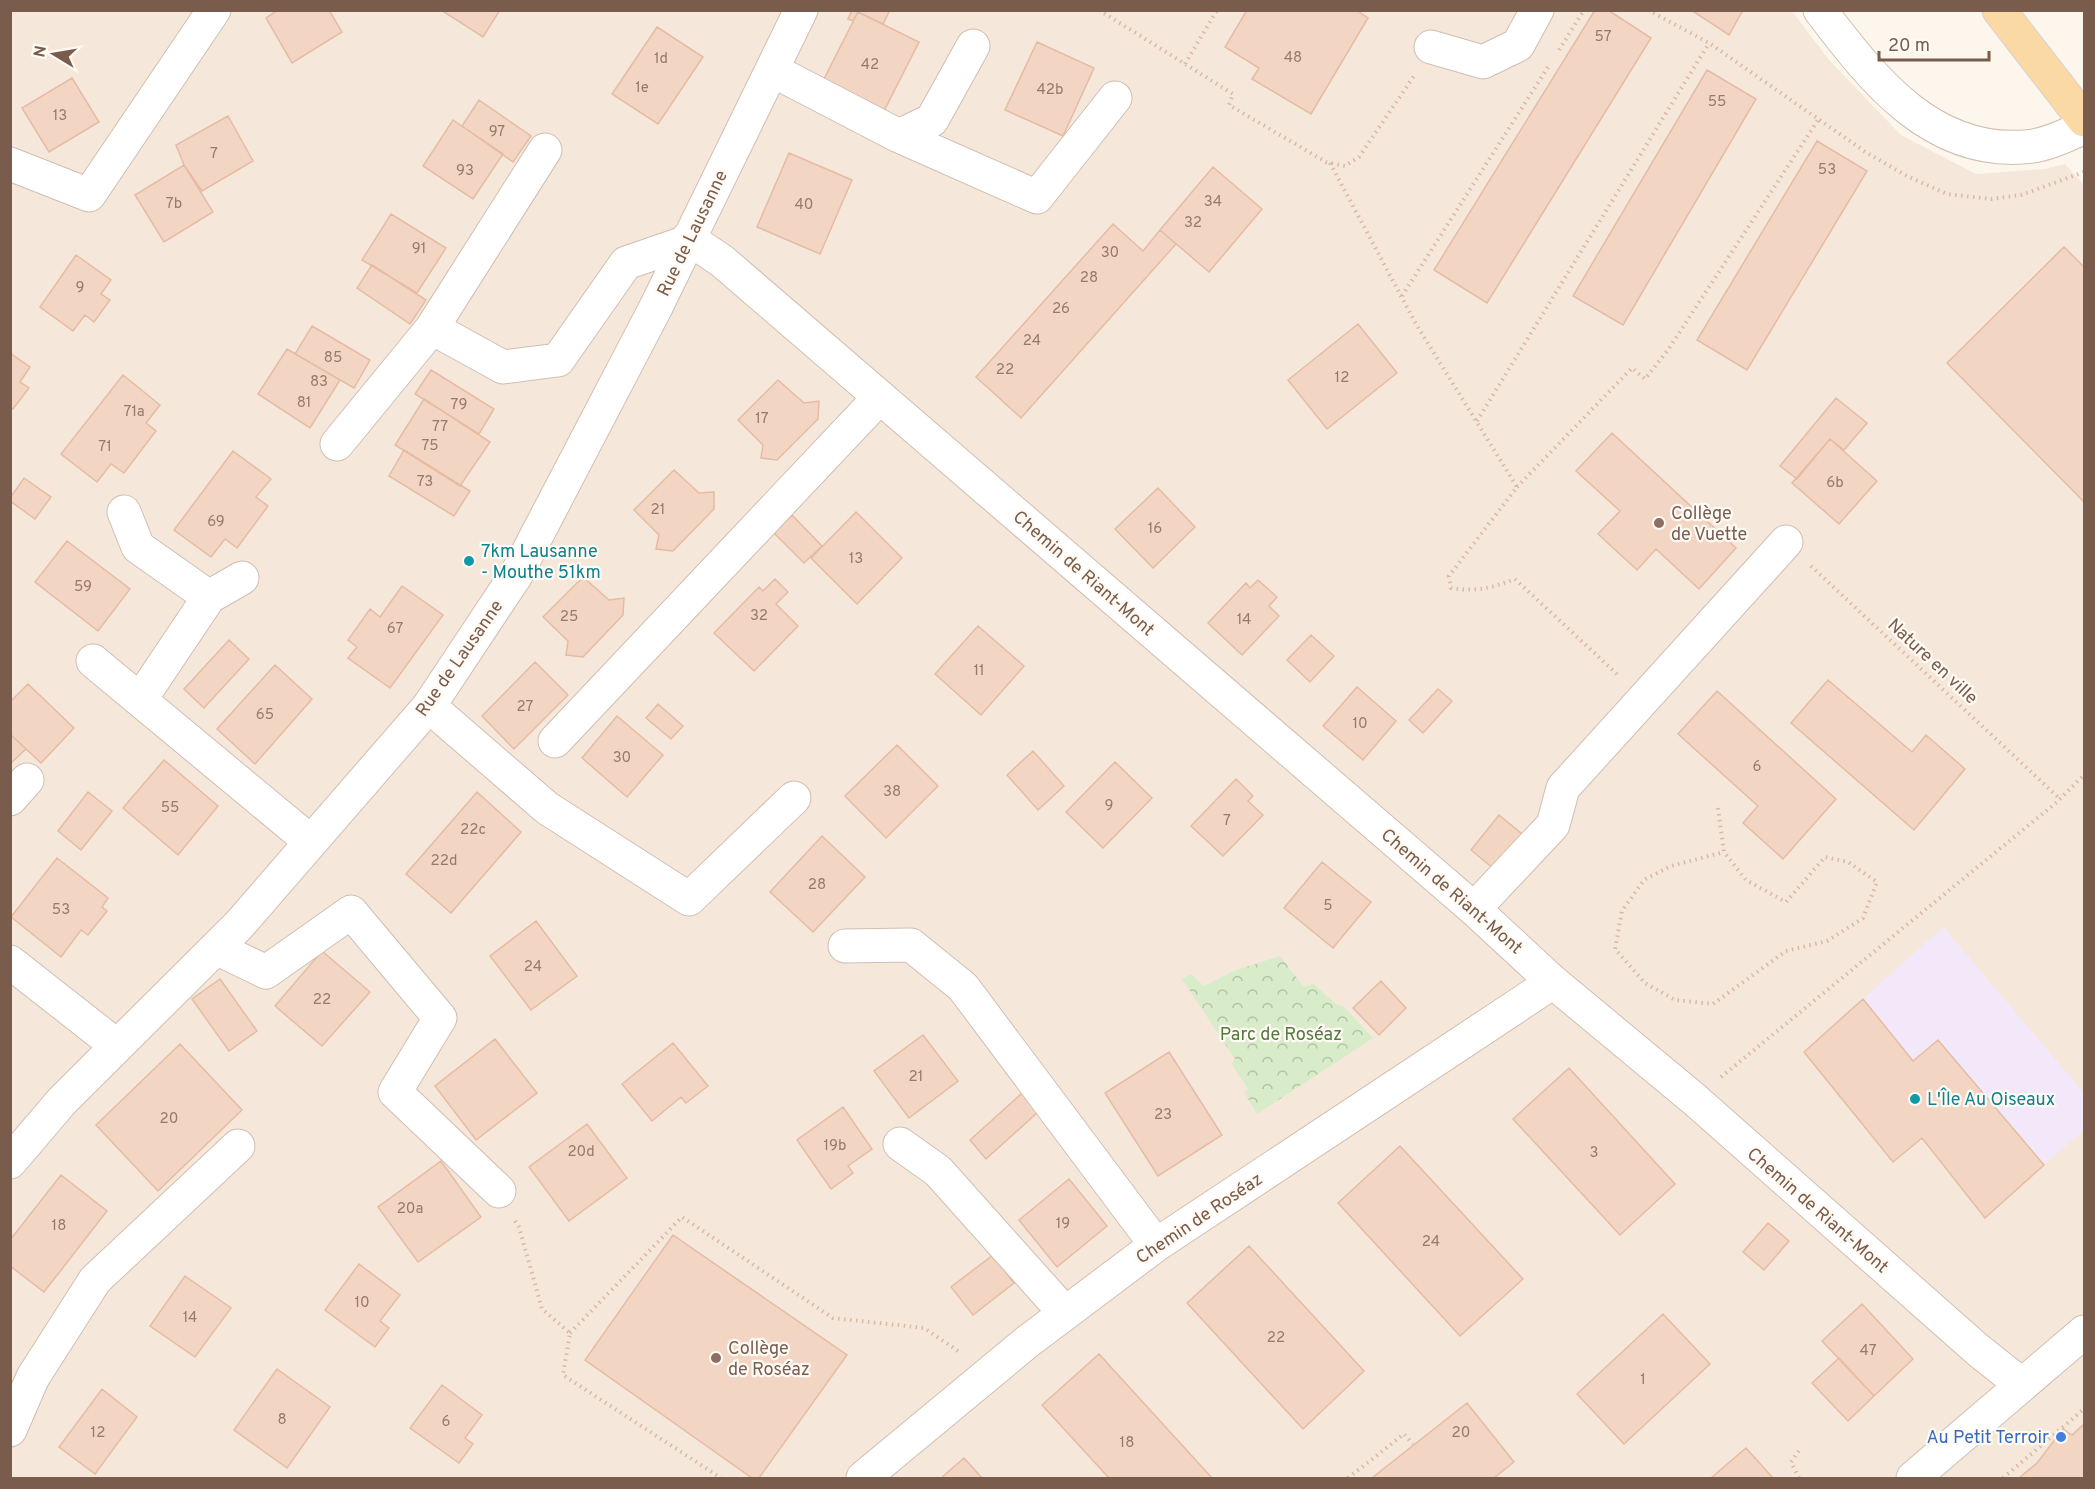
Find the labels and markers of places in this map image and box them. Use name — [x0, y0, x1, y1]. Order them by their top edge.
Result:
place label: Collège de Vuette — [1671, 503, 1747, 547]
marker: Collège de Vuette — [1652, 516, 1666, 530]
place label: 7km Lausanne - Mouthe 51km — [481, 541, 601, 585]
marker: 7km Lausanne - Mouthe 51km — [462, 554, 476, 568]
place label: L'Île Au Oiseaux — [1927, 1087, 2055, 1112]
marker: L'Île Au Oiseaux — [1908, 1092, 1922, 1106]
place label: Collège de Roséaz — [728, 1338, 810, 1382]
marker: Collège de Roséaz — [709, 1351, 723, 1365]
place label: Au Petit Terroir — [1926, 1427, 2049, 1450]
marker: Au Petit Terroir — [2054, 1430, 2068, 1444]

